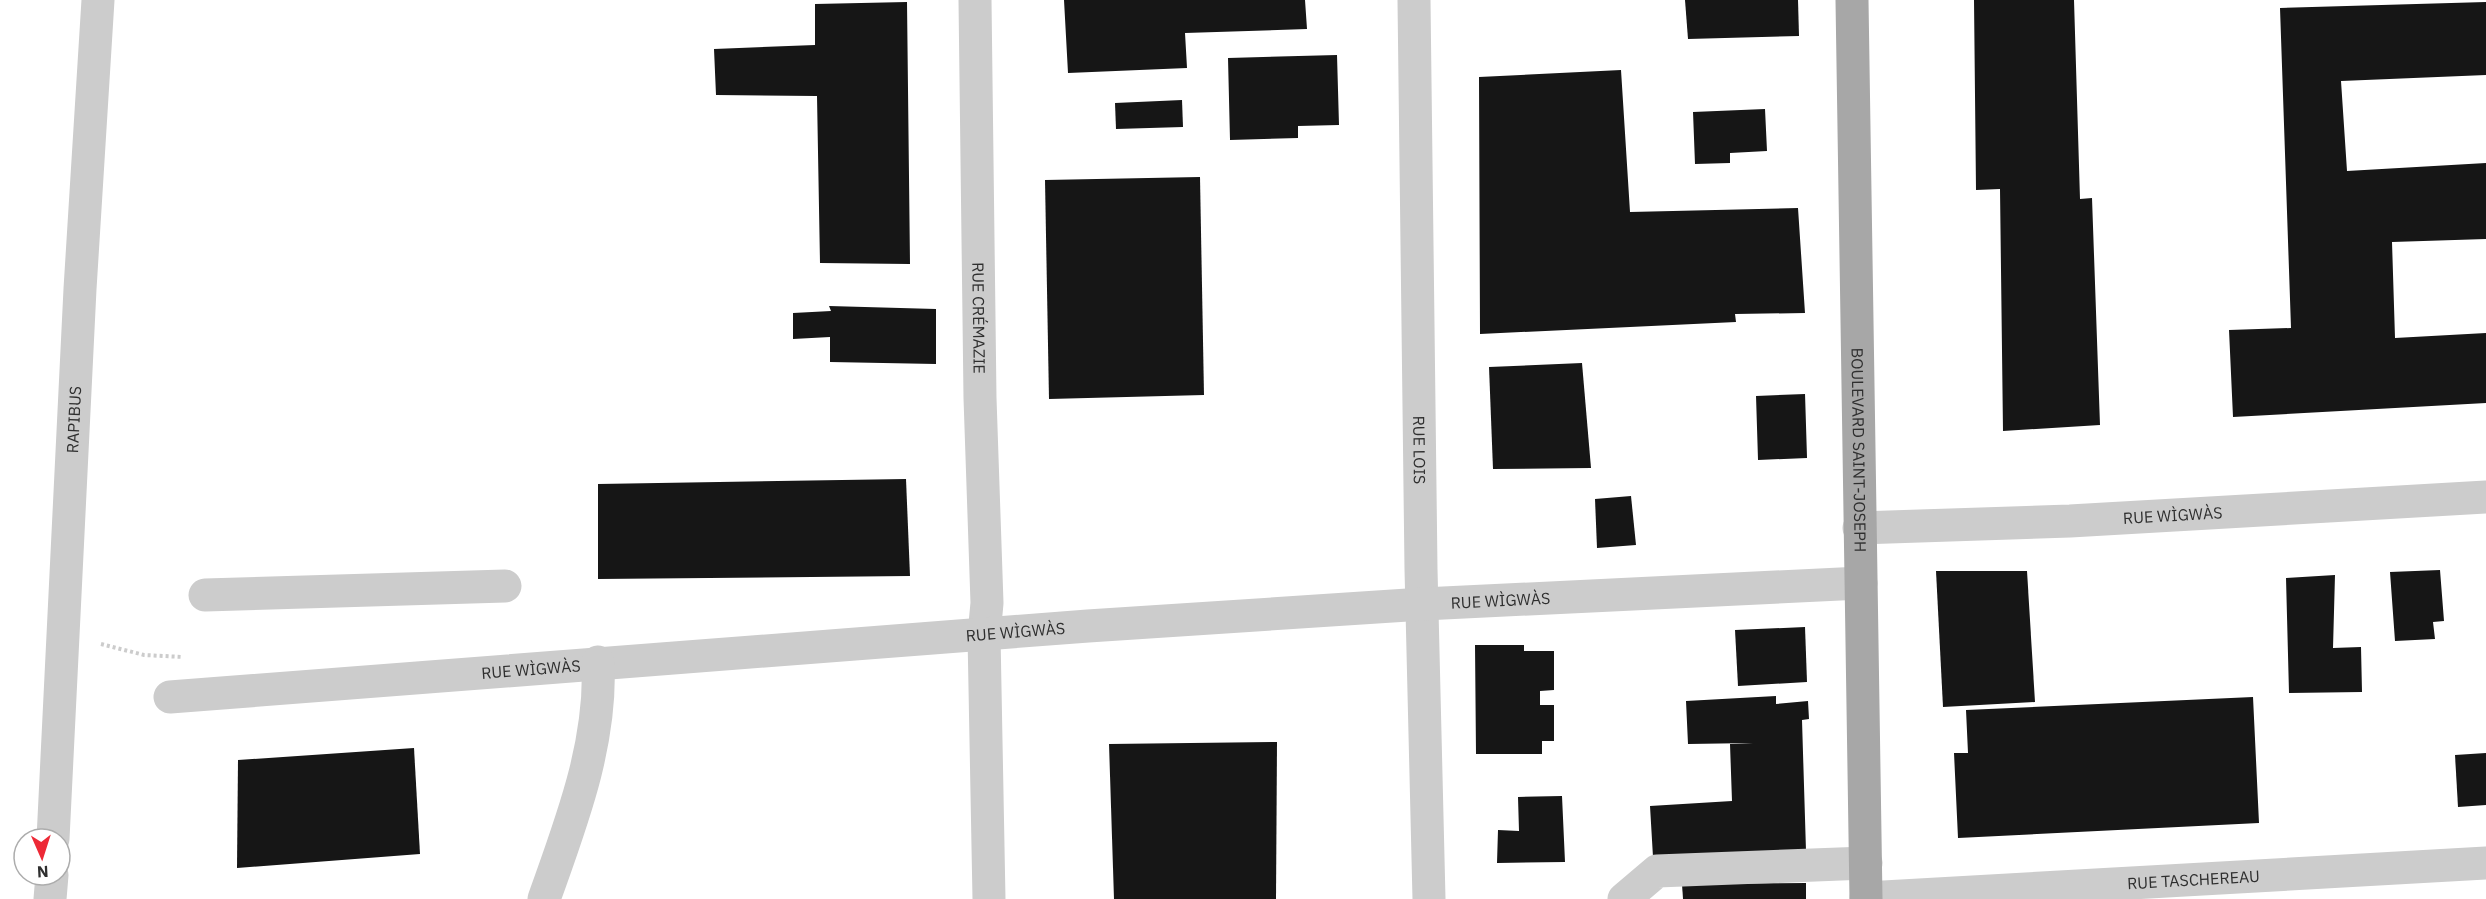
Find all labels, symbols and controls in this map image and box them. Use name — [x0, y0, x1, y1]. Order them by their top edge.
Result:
street label: RUE CRÉMAZIE — [968, 262, 990, 374]
street label: BOULEVARD SAINT-JOSEPH — [1847, 347, 1871, 552]
street label: RAPIBUS — [62, 385, 85, 454]
street label: RUE LOIS — [1409, 416, 1430, 484]
street label: RUE WÌGWÀS — [2122, 502, 2223, 528]
street label: RUE WÌGWÀS — [1450, 587, 1551, 613]
street label: RUE WÌGWÀS — [965, 618, 1066, 645]
street label: RUE WÌGWÀS — [481, 655, 581, 683]
north arrow — [12, 827, 72, 887]
text: N — [36, 862, 49, 882]
street label: RUE TASCHEREAU — [2127, 866, 2260, 893]

